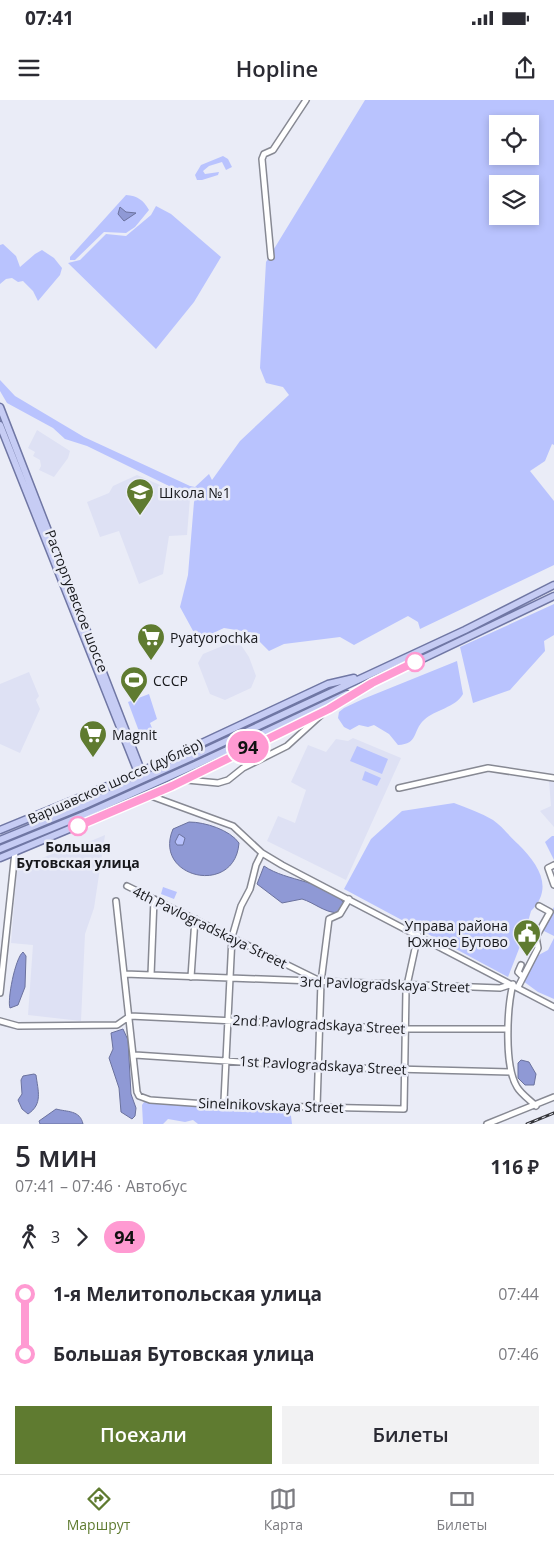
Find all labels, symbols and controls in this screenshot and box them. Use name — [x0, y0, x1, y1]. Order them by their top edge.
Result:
text: 07:41 — [25, 5, 74, 31]
text: Hopline — [236, 53, 318, 83]
icon: menu — [15, 54, 43, 82]
icon: share — [511, 54, 539, 82]
map controls — [489, 115, 539, 225]
button: locate — [489, 115, 539, 165]
button: layers — [489, 175, 539, 225]
school or university icon: Школа №1 — [125, 477, 155, 516]
place label: Школа №1 — [159, 483, 231, 502]
street label: Расторгуевское шоссе — [41, 527, 113, 675]
supermarket icon: Pyatyorochka — [136, 622, 166, 661]
place label: Pyatyorochka — [170, 628, 258, 647]
unlabelled marker — [405, 652, 425, 672]
sports icon: СССР — [119, 665, 149, 704]
place label: СССР — [153, 671, 188, 690]
supermarket icon: Magnit — [78, 719, 108, 758]
place label: Magnit — [112, 725, 157, 744]
line badge: 94 — [226, 731, 270, 763]
street label: Варшавское шоссе (дублёр) — [25, 734, 205, 828]
text: 94 — [238, 735, 258, 759]
marker: Большая Бутовская улица — [68, 816, 88, 836]
place label: Большая Бутовская улица — [16, 837, 140, 872]
street label: 4th Pavlogradskaya Street — [130, 881, 290, 973]
place label: Управа района Южное Бутово — [405, 916, 508, 951]
public building icon: Управа района Южное Бутово — [512, 918, 542, 957]
street label: 3rd Pavlogradskaya Street — [300, 972, 470, 996]
street label: 2nd Pavlogradskaya Street — [232, 1010, 406, 1038]
street label: 1st Pavlogradskaya Street — [239, 1051, 407, 1079]
street label: Sinelnikovskaya Street — [198, 1093, 344, 1117]
text: 5 мин — [15, 1137, 98, 1175]
text: 116 ₽ — [490, 1154, 539, 1180]
text: 07:41 – 07:46 · Автобус — [15, 1175, 187, 1197]
icon: walk — [15, 1223, 43, 1251]
icon: forward — [68, 1223, 96, 1251]
text: 94 — [114, 1225, 135, 1249]
text: 3 — [51, 1226, 60, 1248]
text: 1-я Мелитопольская улица — [53, 1281, 322, 1307]
text: 07:44 — [498, 1283, 539, 1305]
text: Большая Бутовская улица — [53, 1341, 315, 1367]
text: 07:46 — [498, 1343, 539, 1365]
button: Поехали — [15, 1406, 272, 1464]
button: Билеты — [282, 1406, 539, 1464]
tab: Маршрут — [67, 1485, 130, 1534]
tab: Карта — [264, 1485, 303, 1534]
tab: Билеты — [437, 1485, 487, 1534]

